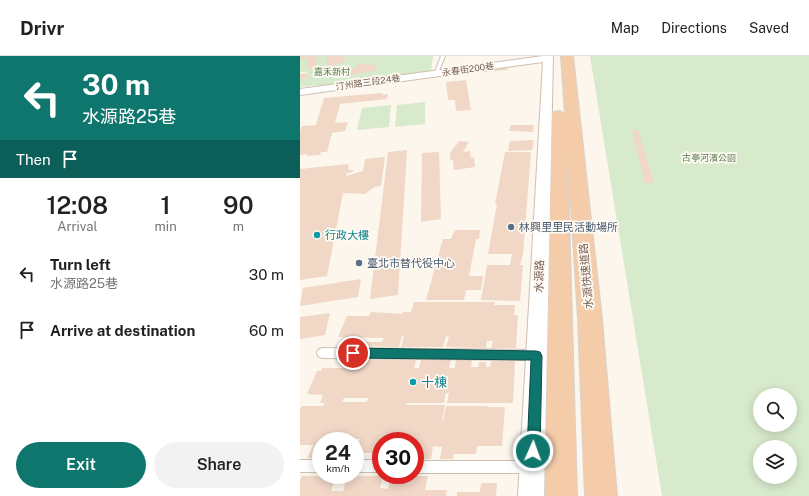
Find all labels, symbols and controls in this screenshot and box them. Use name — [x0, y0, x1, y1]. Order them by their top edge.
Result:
text: Drivr — [20, 17, 64, 39]
text: Map — [611, 20, 639, 36]
text: Directions — [661, 20, 727, 36]
text: Saved — [749, 20, 789, 36]
street label: 永春街200巷 — [441, 60, 495, 78]
park label: 嘉禾新村 — [314, 66, 350, 77]
text: 30 m — [82, 68, 150, 101]
icon: left — [16, 72, 68, 124]
street label: 汀州路三段24巷 — [335, 72, 401, 92]
text: 水源路25巷 — [82, 106, 176, 127]
icon: arrive — [59, 148, 81, 170]
text: Then — [16, 151, 51, 168]
park label: 古亭河濱公園 — [682, 152, 736, 163]
text: 12:08 — [46, 191, 108, 219]
text: 1 — [161, 191, 171, 219]
text: 90 — [223, 191, 254, 219]
text: Arrival — [57, 219, 97, 234]
text: min — [155, 219, 177, 234]
text: m — [233, 219, 244, 234]
place label: 林興里里民活動場所 — [519, 221, 618, 233]
marker: 林興里里民活動場所 — [506, 222, 516, 232]
place label: 行政大樓 — [325, 229, 369, 241]
marker: 行政大樓 — [312, 230, 322, 240]
street label: 水源快速道路 — [577, 243, 595, 309]
text: Turn left — [50, 256, 111, 273]
place label: 臺北市替代役中心 — [367, 257, 455, 269]
marker: 臺北市替代役中心 — [354, 258, 364, 268]
street label: 水源路 — [532, 259, 546, 293]
icon: left — [16, 263, 38, 285]
text: 30 m — [249, 266, 284, 283]
text: 水源路25巷 — [50, 276, 118, 291]
icon: arrive — [16, 319, 38, 341]
text: Arrive at destination — [50, 322, 195, 339]
text: 60 m — [249, 322, 284, 339]
pin — [336, 336, 370, 370]
icon: arrive — [342, 342, 364, 364]
place label: 十棟 — [421, 375, 447, 390]
marker: 十棟 — [408, 377, 418, 387]
map controls — [753, 388, 797, 484]
button: search — [753, 388, 797, 432]
position arrow — [512, 430, 554, 472]
speed limit sign: 30 — [372, 432, 424, 484]
button: layers — [753, 440, 797, 484]
text: 24 — [325, 441, 351, 465]
button: Exit — [16, 442, 146, 488]
button: Share — [154, 442, 284, 488]
text: km/h — [326, 462, 350, 474]

